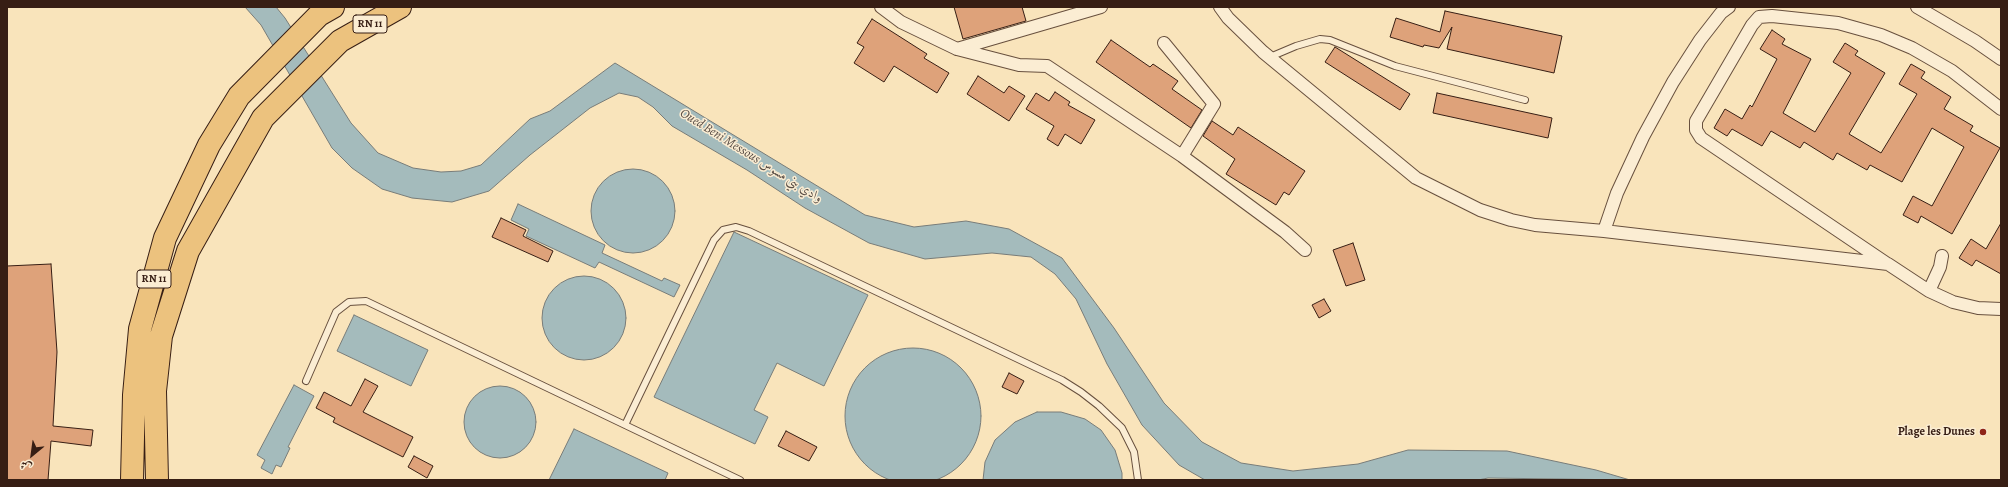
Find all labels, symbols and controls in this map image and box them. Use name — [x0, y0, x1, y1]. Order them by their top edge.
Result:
road number: RN 11 — [353, 15, 387, 33]
water label: Oued Beni Messous وادي بني مسوس — [677, 106, 825, 206]
road number: RN 11 — [137, 270, 171, 288]
place label: Plage les Dunes — [1898, 425, 1975, 439]
marker: Plage les Dunes — [1978, 427, 1988, 437]
north arrow — [12, 435, 52, 475]
text: ش — [18, 457, 34, 475]

